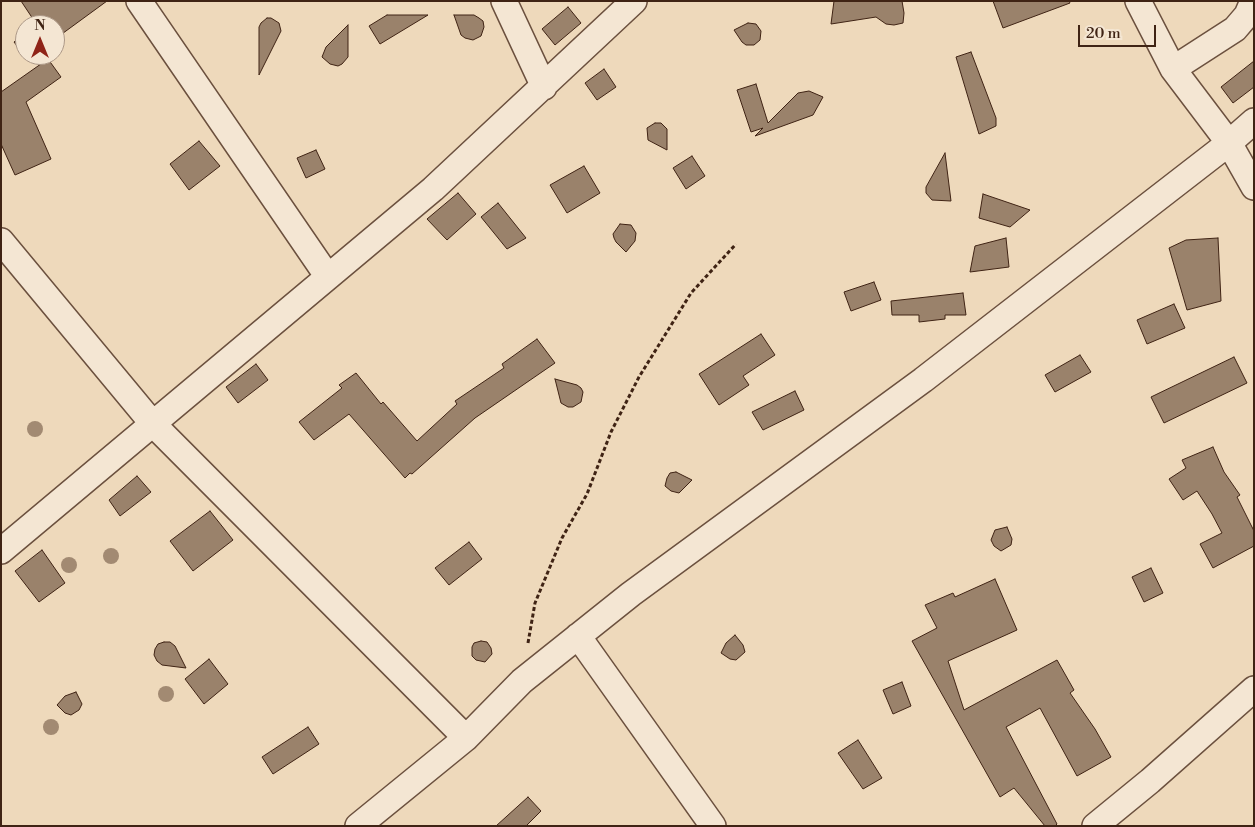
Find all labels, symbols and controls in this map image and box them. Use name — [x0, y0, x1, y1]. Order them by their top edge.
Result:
north arrow — [15, 15, 65, 65]
scale bar — [1080, 15, 1158, 47]
text: N — [34, 17, 46, 35]
text: 20 m — [1086, 24, 1121, 43]

